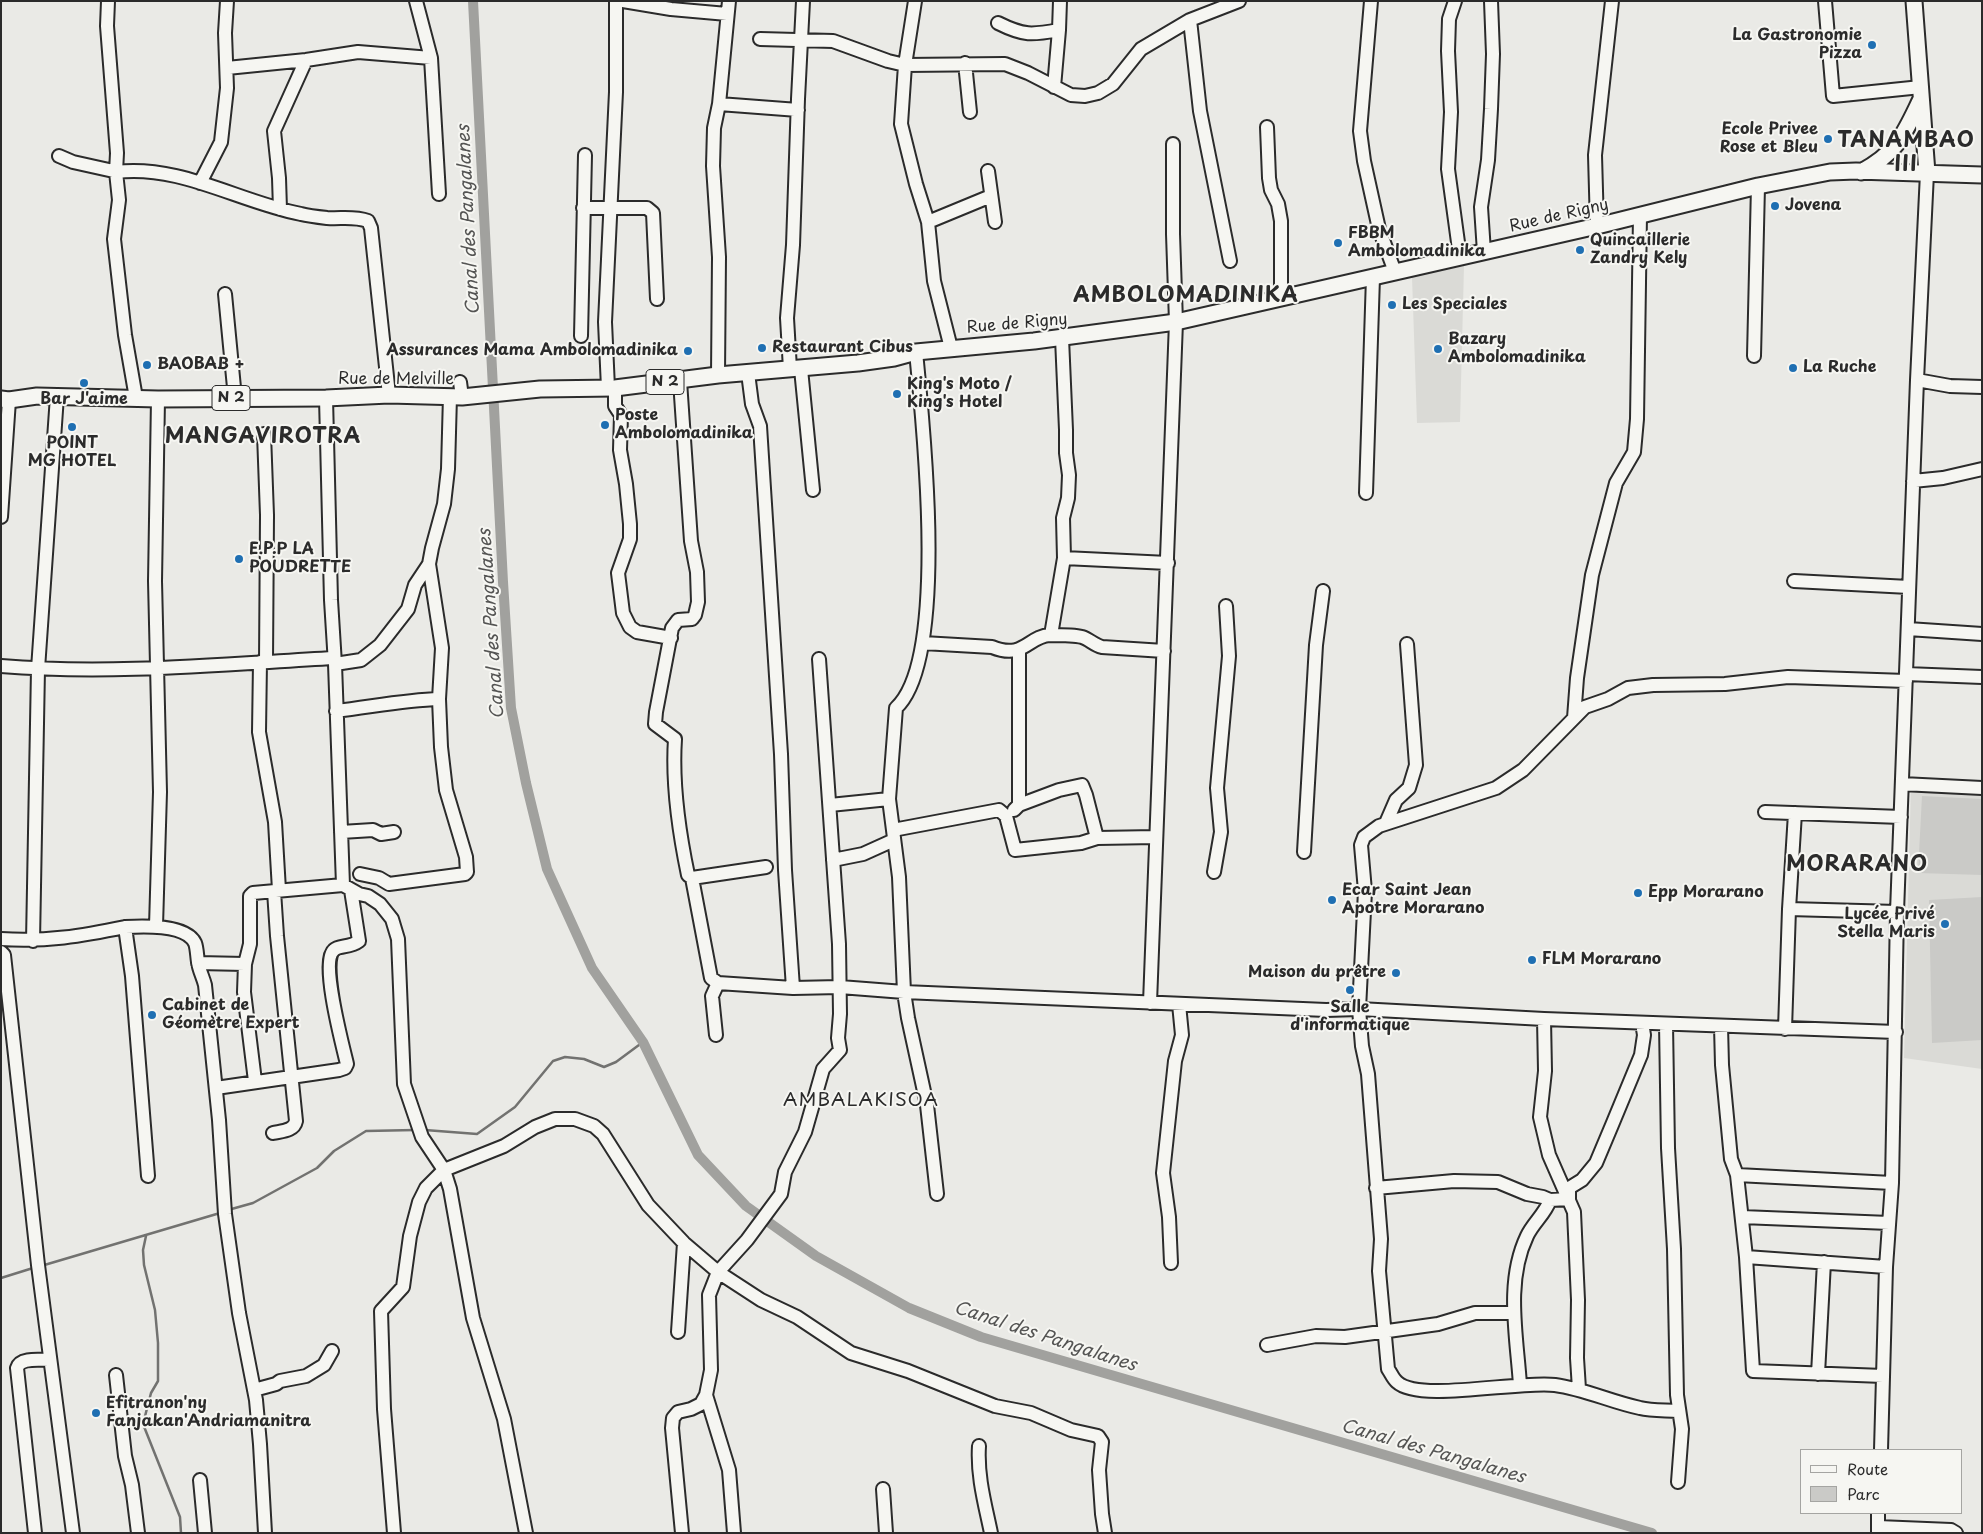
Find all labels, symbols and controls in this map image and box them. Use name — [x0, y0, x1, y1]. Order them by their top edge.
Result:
place label: La Gastronomie Pizza — [1732, 26, 1862, 64]
marker: La Gastronomie Pizza — [1866, 39, 1878, 51]
place label: Ecole Privee Rose et Bleu — [1720, 120, 1818, 158]
water label: Canal des Pangalanes — [453, 124, 485, 316]
district label: TANAMBAO III — [1838, 128, 1974, 178]
marker: Ecole Privee Rose et Bleu — [1822, 133, 1834, 145]
street label: Rue de Rigny — [1508, 195, 1610, 237]
place label: Jovena — [1785, 196, 1841, 216]
marker: Jovena — [1769, 200, 1781, 212]
place label: FBBM Ambolomadinika — [1348, 224, 1486, 262]
place label: Quincaillerie Zandry Kely — [1590, 231, 1690, 269]
marker: FBBM Ambolomadinika — [1332, 237, 1344, 249]
marker: Quincaillerie Zandry Kely — [1574, 244, 1586, 256]
district label: AMBOLOMADINIKA — [1072, 283, 1300, 309]
place label: Les Speciales — [1402, 295, 1507, 315]
marker: Les Speciales — [1386, 299, 1398, 311]
street label: Rue de Rigny — [966, 310, 1068, 338]
place label: Bazary Ambolomadinika — [1448, 330, 1586, 368]
place label: Restaurant Cibus — [772, 338, 913, 358]
place label: Assurances Mama Ambolomadinika — [386, 341, 678, 361]
marker: Restaurant Cibus — [756, 342, 768, 354]
marker: Bazary Ambolomadinika — [1432, 343, 1444, 355]
marker: Assurances Mama Ambolomadinika — [682, 345, 694, 357]
place label: BAOBAB + — [157, 355, 245, 375]
place label: La Ruche — [1803, 358, 1876, 378]
marker: BAOBAB + — [141, 359, 153, 371]
marker: La Ruche — [1787, 362, 1799, 374]
street label: Rue de Melville — [338, 370, 454, 390]
road number: N 2 — [646, 370, 684, 394]
place label: King's Moto / King's Hotel — [907, 375, 1012, 413]
marker: Bar J'aime — [78, 377, 90, 389]
road number: N 2 — [212, 386, 250, 410]
marker: King's Moto / King's Hotel — [891, 388, 903, 400]
place label: Bar J'aime — [40, 390, 128, 410]
place label: Poste Ambolomadinika — [615, 406, 753, 444]
marker: Poste Ambolomadinika — [599, 419, 611, 431]
marker: POINT MG HOTEL — [66, 421, 78, 433]
district label: MANGAVIROTRA — [165, 424, 361, 450]
place label: POINT MG HOTEL — [28, 434, 116, 472]
water label: Canal des Pangalanes — [475, 528, 509, 720]
place label: E.P.P LA POUDRETTE — [249, 540, 351, 578]
marker: E.P.P LA POUDRETTE — [233, 553, 245, 565]
district label: MORARANO — [1787, 852, 1927, 878]
place label: Ecar Saint Jean Apotre Morarano — [1342, 881, 1484, 919]
place label: Epp Morarano — [1648, 883, 1764, 903]
marker: Epp Morarano — [1632, 887, 1644, 899]
marker: Ecar Saint Jean Apotre Morarano — [1326, 894, 1338, 906]
place label: Lycée Privé Stella Maris — [1837, 905, 1935, 943]
marker: Lycée Privé Stella Maris — [1939, 918, 1951, 930]
place label: FLM Morarano — [1542, 950, 1661, 970]
marker: FLM Morarano — [1526, 954, 1538, 966]
place label: Maison du prêtre — [1248, 963, 1386, 983]
marker: Maison du prêtre — [1390, 967, 1402, 979]
marker: Salle d'informatique — [1344, 984, 1356, 996]
place label: Cabinet de Géomètre Expert — [162, 996, 299, 1034]
place label: Salle d'informatique — [1290, 998, 1410, 1036]
marker: Cabinet de Géomètre Expert — [146, 1009, 158, 1021]
district label: AMBALAKISOA — [780, 1090, 942, 1112]
water label: Canal des Pangalanes — [951, 1297, 1139, 1377]
place label: Efitranon'ny Fanjakan'Andriamanitra — [106, 1394, 311, 1432]
marker: Efitranon'ny Fanjakan'Andriamanitra — [90, 1407, 102, 1419]
water label: Canal des Pangalanes — [1338, 1415, 1528, 1489]
legend — [1800, 1449, 1963, 1514]
text: Route — [1847, 1457, 1888, 1480]
text: Parc — [1847, 1482, 1880, 1505]

